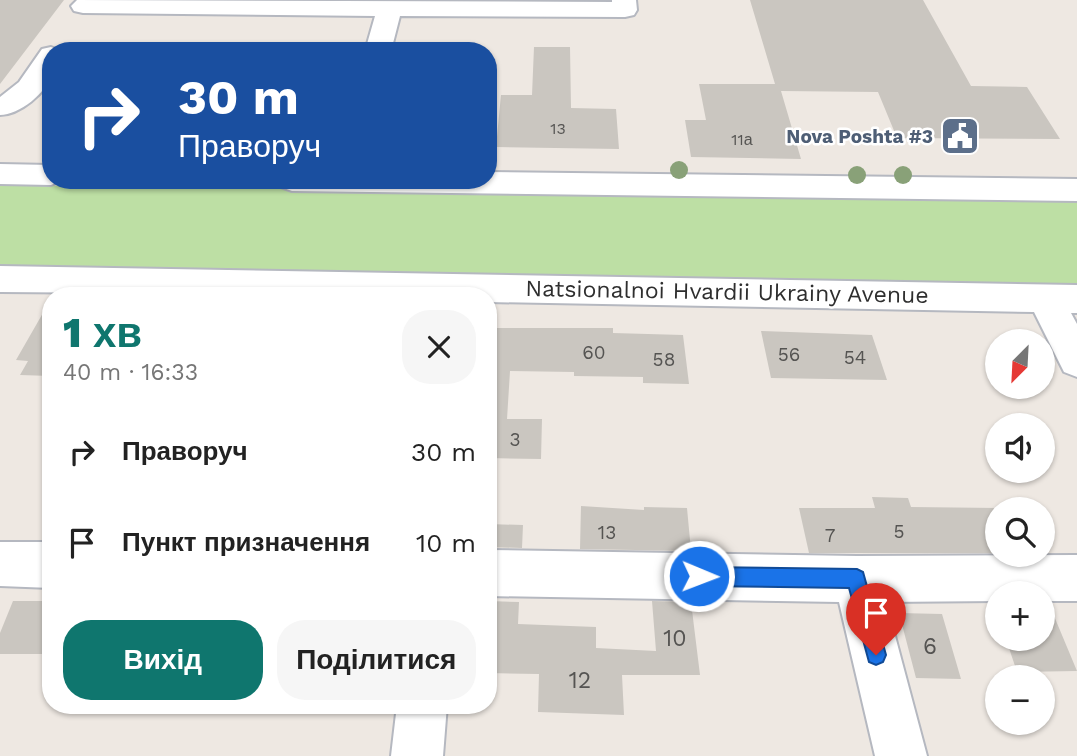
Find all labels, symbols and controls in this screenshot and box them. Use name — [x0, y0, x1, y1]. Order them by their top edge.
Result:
text: 30 m — [178, 68, 299, 126]
icon: right — [63, 70, 154, 161]
public building icon: Nova Poshta #3 — [939, 115, 981, 157]
house number: 13 — [550, 119, 566, 138]
place label: Nova Poshta #3 — [786, 125, 933, 148]
text: Праворуч — [178, 127, 321, 165]
house number: 11а — [731, 130, 753, 149]
street label: Natsionalnoi Hvardii Ukrainy Avenue — [525, 275, 929, 309]
text: 1 хв — [63, 308, 142, 357]
button: close — [402, 310, 476, 384]
north arrow — [985, 329, 1055, 399]
map controls — [985, 329, 1055, 735]
house number: 60 — [582, 341, 606, 364]
house number: 56 — [778, 343, 800, 366]
house number: 54 — [844, 346, 866, 369]
house number: 58 — [653, 348, 675, 371]
text: 40 m · 16:33 — [63, 359, 198, 386]
button: sound — [985, 413, 1055, 483]
house number: 3 — [509, 428, 521, 451]
icon: right — [63, 433, 101, 471]
text: Праворуч — [122, 436, 248, 466]
text: 30 m — [411, 437, 476, 467]
button: search — [985, 497, 1055, 567]
house number: 5 — [893, 520, 905, 543]
house number: 13 — [598, 521, 616, 544]
icon: arrive — [63, 524, 101, 562]
house number: 7 — [825, 524, 835, 547]
text: Пункт призначення — [122, 527, 370, 557]
text: 10 m — [416, 528, 476, 558]
position arrow — [662, 539, 736, 613]
button: + — [985, 581, 1055, 651]
pin — [846, 583, 906, 655]
icon: arrive — [857, 594, 895, 632]
button: Вихід — [63, 620, 263, 700]
button: Поділитися — [277, 620, 476, 700]
house number: 10 — [663, 625, 687, 652]
house number: 6 — [923, 633, 937, 660]
button: − — [985, 665, 1055, 735]
house number: 12 — [569, 667, 591, 694]

